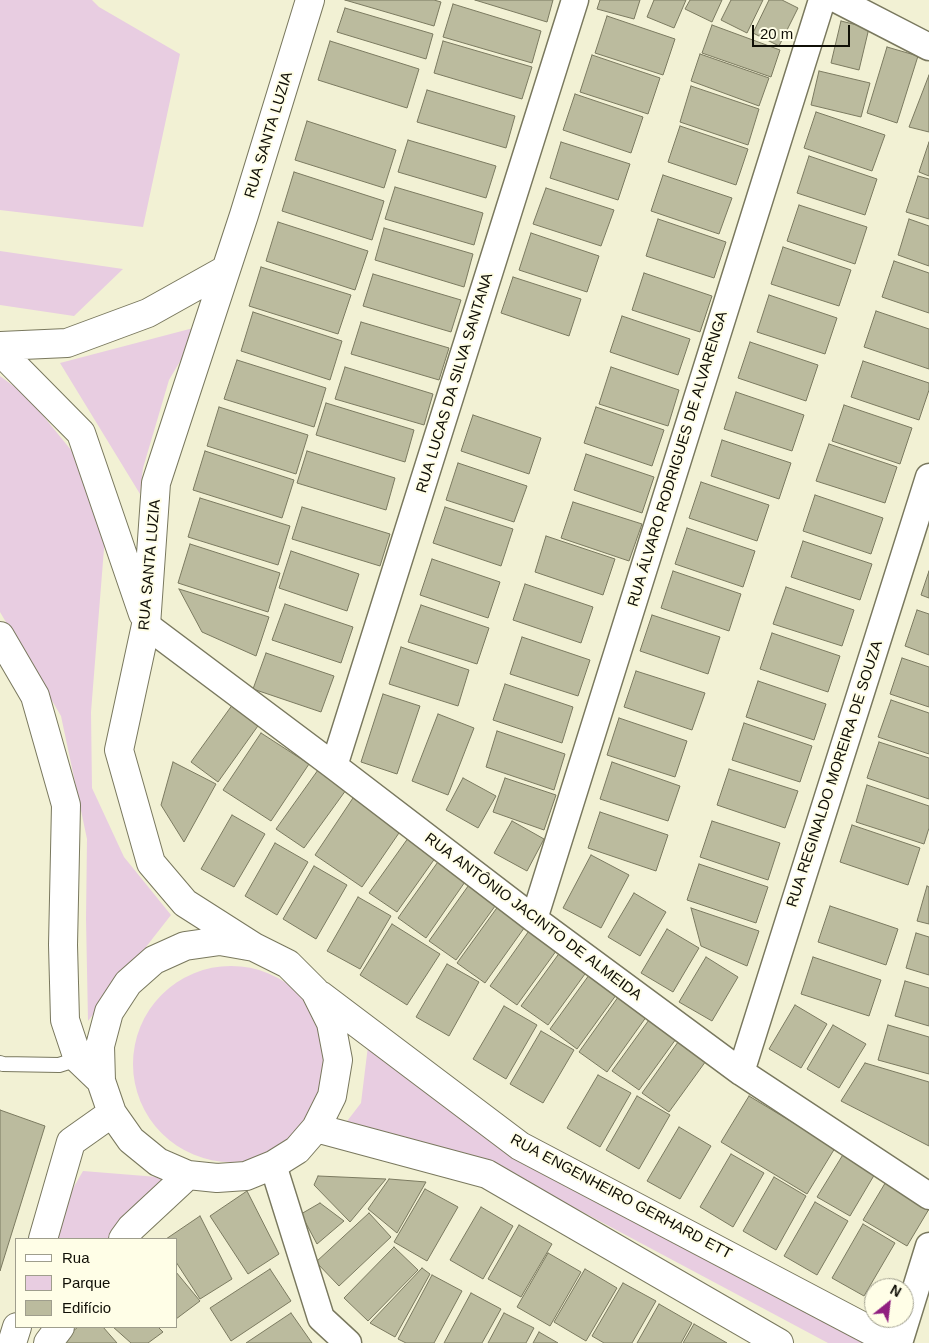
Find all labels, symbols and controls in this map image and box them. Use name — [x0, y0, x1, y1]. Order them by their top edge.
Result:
scale bar — [754, 15, 852, 47]
text: 20 m — [760, 25, 793, 42]
street label: RUA SANTA LUZIA — [241, 70, 297, 200]
street label: RUA LUCAS DA SILVA SANTANA — [413, 271, 497, 495]
street label: RUA ÁLVARO RODRIGUES DE ALVARENGA — [624, 309, 732, 609]
street label: RUA SANTA LUZIA — [135, 499, 165, 631]
street label: RUA REGINALDO MOREIRA DE SOUZA — [783, 638, 887, 910]
street label: RUA ANTÔNIO JACINTO DE ALMEIDA — [421, 829, 645, 1005]
street label: RUA ENGENHEIRO GERHARD ETT — [507, 1131, 735, 1263]
legend — [15, 1238, 178, 1328]
text: Rua — [62, 1249, 90, 1266]
text: Parque — [62, 1274, 110, 1291]
north arrow — [864, 1278, 914, 1328]
text: N — [887, 1281, 904, 1300]
text: Edifício — [62, 1299, 111, 1316]

